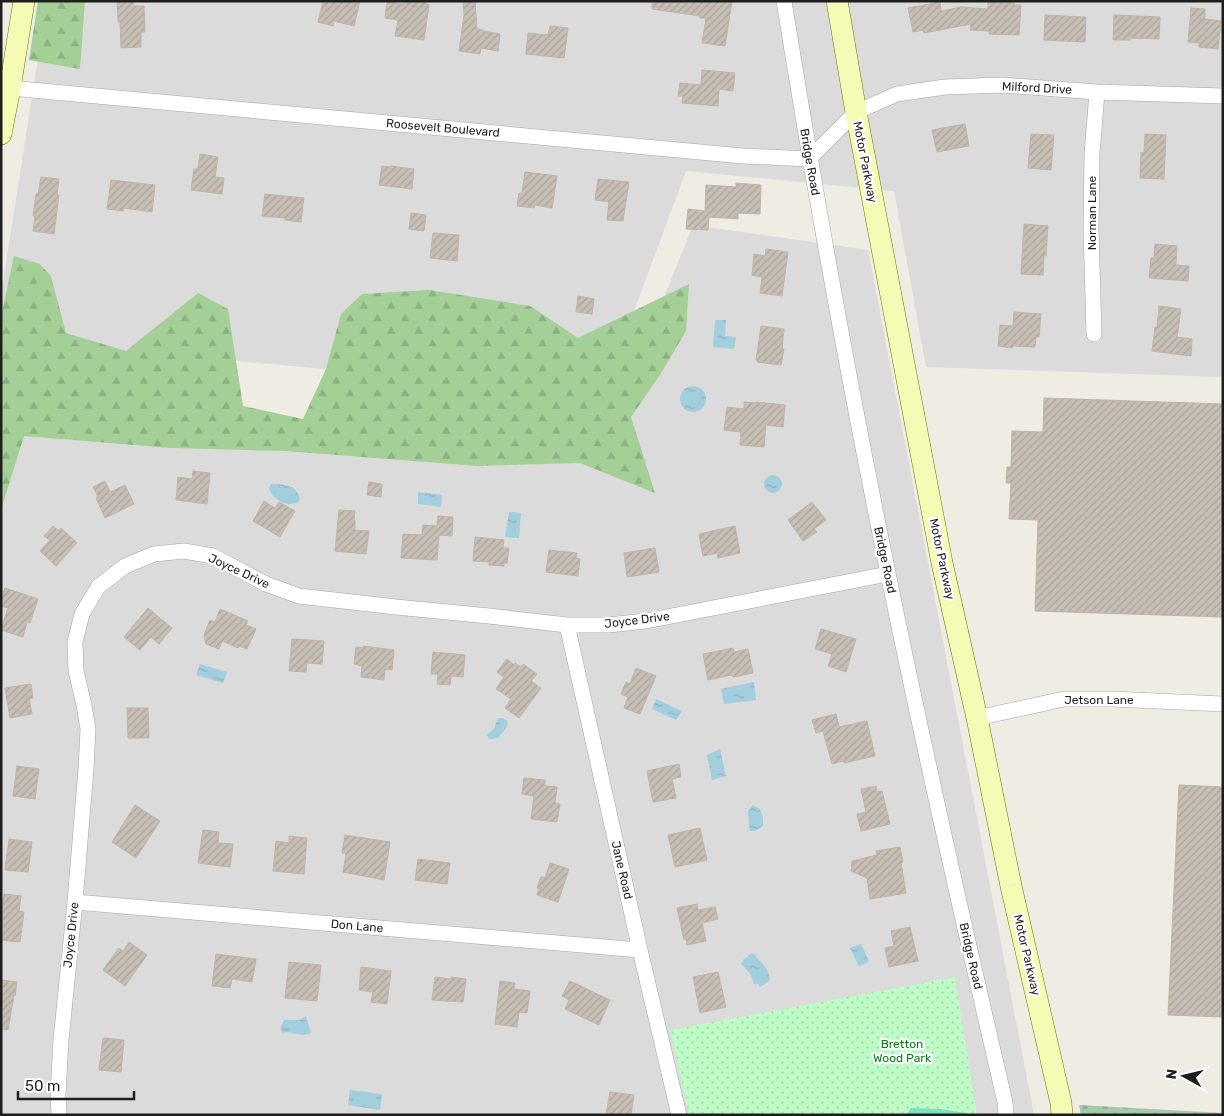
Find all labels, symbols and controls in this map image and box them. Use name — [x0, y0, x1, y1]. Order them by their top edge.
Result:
street label: Milford Drive — [1002, 79, 1073, 97]
street label: Roosevelt Boulevard — [386, 116, 500, 140]
street label: Motor Parkway — [850, 120, 880, 204]
street label: Bridge Road — [797, 127, 823, 197]
street label: Norman Lane — [1085, 175, 1099, 250]
street label: Motor Parkway — [927, 517, 958, 601]
street label: Bridge Road — [871, 525, 899, 595]
street label: Joyce Drive — [206, 551, 272, 591]
street label: Joyce Drive — [603, 609, 671, 631]
street label: Jetson Lane — [1064, 693, 1134, 707]
street label: Jane Road — [608, 839, 636, 901]
street label: Joyce Drive — [61, 901, 81, 968]
street label: Motor Parkway — [1011, 913, 1043, 997]
street label: Don Lane — [330, 917, 384, 935]
street label: Bridge Road — [957, 921, 985, 991]
park label: Bretton Wood Park — [873, 1037, 932, 1065]
north arrow — [1159, 1051, 1209, 1101]
scale bar — [18, 1068, 134, 1100]
text: N — [1163, 1068, 1181, 1080]
text: 50 m — [25, 1077, 60, 1095]

